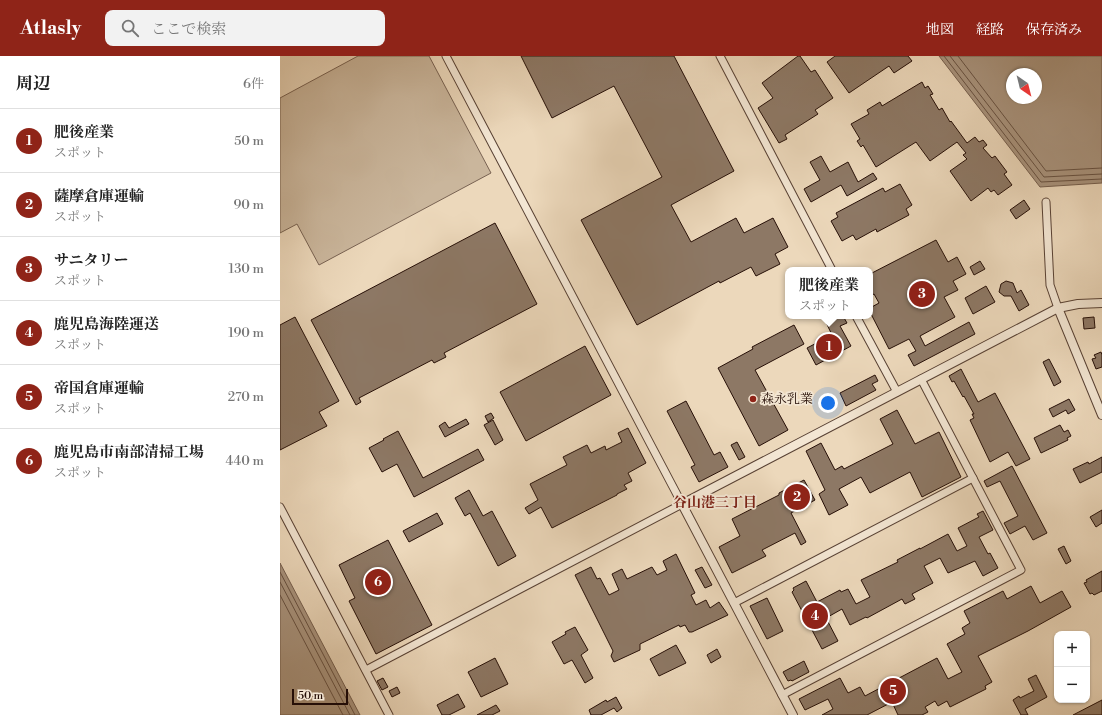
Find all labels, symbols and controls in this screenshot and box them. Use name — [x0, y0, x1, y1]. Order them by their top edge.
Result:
search box — [105, 10, 385, 46]
text: Atlasly — [20, 16, 81, 40]
icon: search — [119, 17, 141, 39]
text: ここで検索 — [151, 20, 226, 39]
text: 地図 — [926, 21, 954, 39]
text: 経路 — [976, 21, 1004, 39]
text: 保存済み — [1026, 21, 1082, 39]
north arrow — [1006, 68, 1042, 104]
text: 周辺 — [16, 73, 50, 95]
text: 6件 — [243, 76, 264, 92]
text: 肥後産業 — [54, 123, 114, 142]
text: 1 — [26, 133, 32, 149]
text: 50 m — [234, 133, 264, 149]
text: スポット — [54, 145, 106, 161]
text: 薩摩倉庫運輸 — [54, 187, 144, 206]
text: 2 — [25, 197, 33, 213]
text: 90 m — [233, 197, 264, 213]
text: スポット — [54, 209, 106, 225]
text: サニタリー — [54, 251, 128, 270]
text: 3 — [25, 261, 33, 277]
text: 130 m — [229, 261, 264, 277]
popup — [785, 267, 873, 319]
text: スポット — [54, 273, 106, 289]
text: 肥後産業 — [799, 276, 859, 295]
pin: 3 — [909, 279, 935, 309]
text: スポット — [799, 298, 851, 314]
text: 鹿児島海陸運送 — [54, 315, 159, 334]
text: 4 — [25, 325, 33, 341]
text: 190 m — [228, 325, 264, 341]
pin: 1 — [816, 332, 842, 362]
text: スポット — [54, 337, 106, 353]
text: 帝国倉庫運輸 — [54, 379, 144, 398]
text: 5 — [25, 389, 33, 405]
text: 270 m — [228, 389, 264, 405]
place label: 森永乳業 — [761, 391, 813, 407]
your location — [818, 393, 838, 413]
marker: 森永乳業 — [748, 394, 758, 404]
text: スポット — [54, 401, 106, 417]
text: 鹿児島市南部清掃工場 — [54, 443, 204, 462]
text: 6 — [25, 453, 33, 469]
text: 440 m — [226, 453, 264, 469]
text: スポット — [54, 465, 106, 481]
pin: 2 — [784, 482, 810, 512]
district label: 谷山港三丁目 — [673, 494, 757, 512]
pin: 6 — [365, 567, 391, 597]
pin: 4 — [802, 601, 828, 631]
map controls — [1054, 631, 1090, 703]
button: + — [1054, 631, 1090, 667]
button: − — [1054, 667, 1090, 703]
pin: 5 — [880, 676, 906, 706]
scale bar — [292, 687, 348, 706]
text: 50 m — [298, 689, 323, 703]

